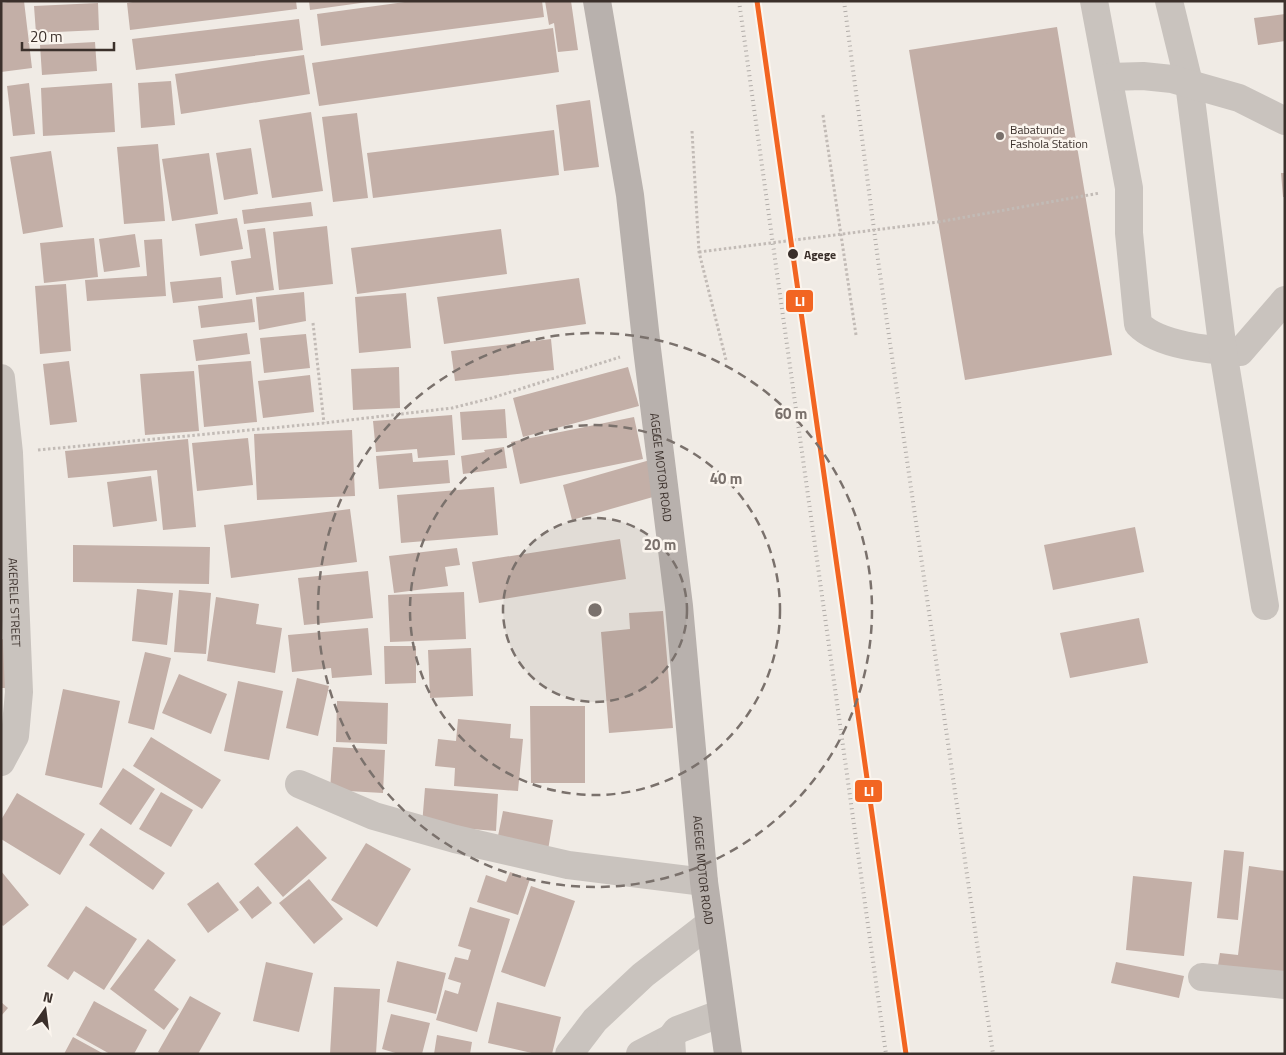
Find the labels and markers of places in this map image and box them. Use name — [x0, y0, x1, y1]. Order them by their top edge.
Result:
place label: Babatunde Fashola Station — [1010, 120, 1088, 153]
marker: Babatunde Fashola Station — [994, 130, 1006, 142]
place label: Agege — [804, 245, 836, 264]
marker: Agege — [786, 247, 800, 261]
centre of rings — [586, 601, 604, 619]

